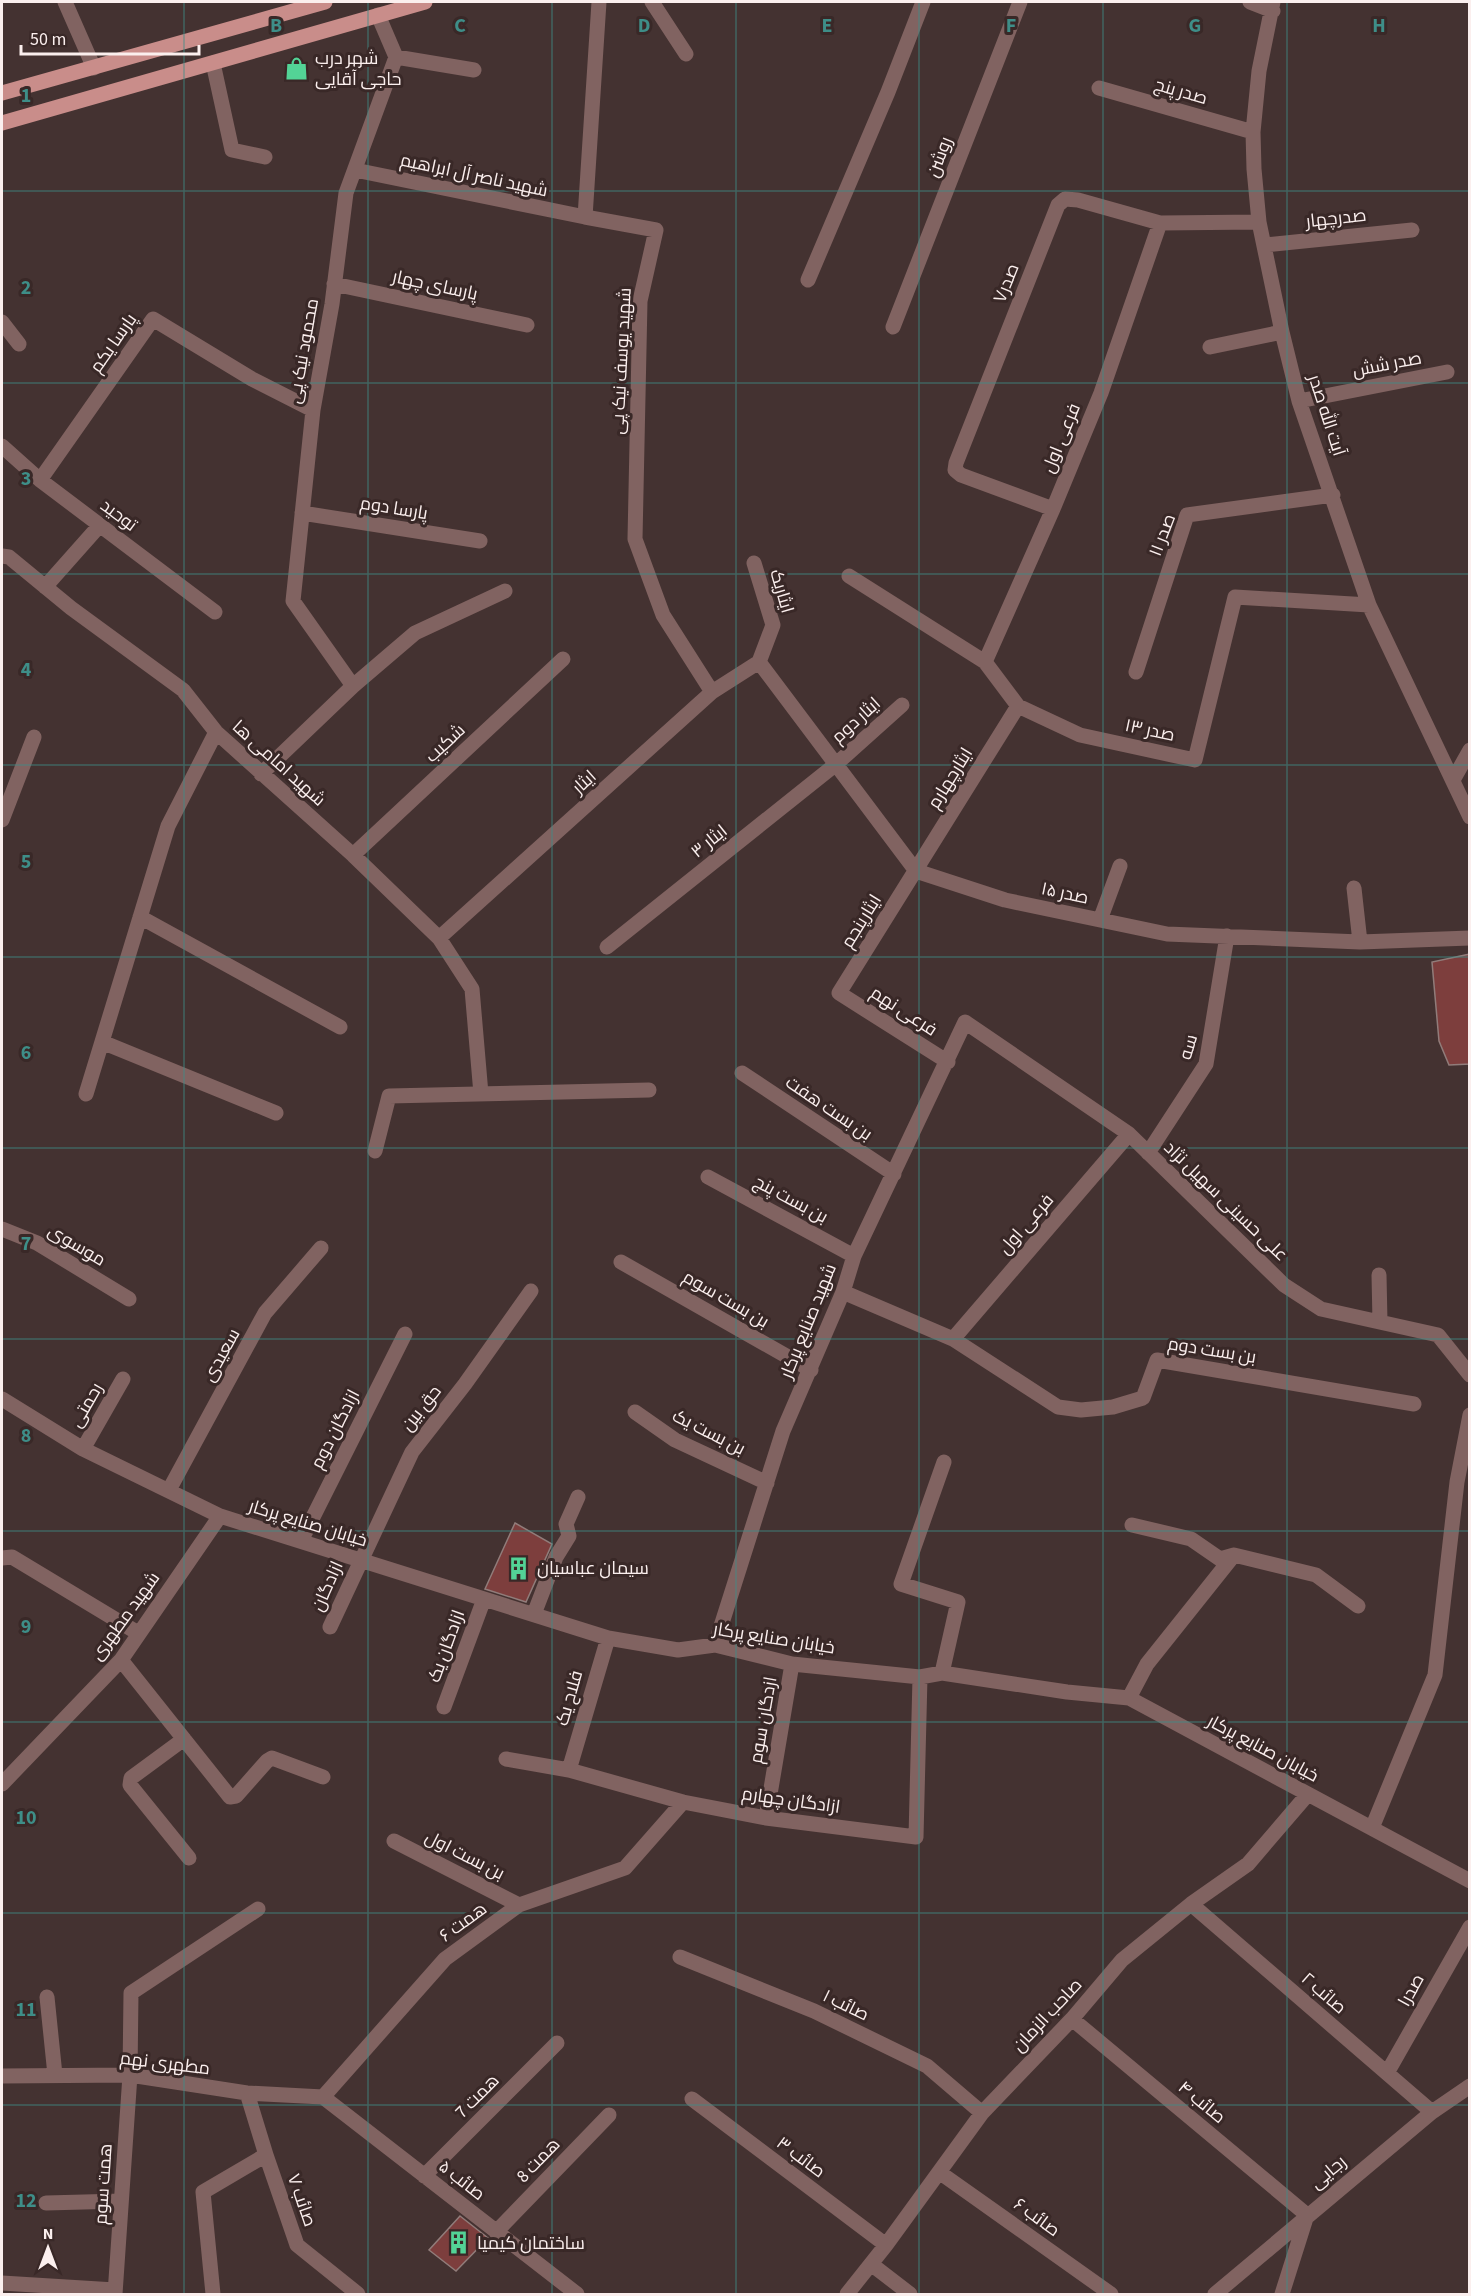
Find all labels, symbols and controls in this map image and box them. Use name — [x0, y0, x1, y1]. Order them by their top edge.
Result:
text: B — [270, 12, 282, 40]
text: C — [454, 12, 466, 40]
text: D — [638, 12, 650, 40]
text: E — [822, 12, 832, 40]
text: F — [1006, 12, 1016, 40]
text: G — [1189, 12, 1201, 40]
text: H — [1372, 12, 1386, 40]
scale bar — [21, 18, 200, 56]
text: 50 m — [30, 27, 66, 52]
place label: شهر درب حاجی آقایی — [315, 46, 402, 92]
shop icon: شهر درب حاجی آقایی — [284, 55, 310, 81]
street label: صدر پنج — [1151, 72, 1210, 111]
text: 1 — [21, 82, 31, 110]
street label: روشن — [920, 133, 959, 181]
street label: شهید ناصر آل ابراهیم — [398, 148, 550, 203]
street label: صدرچهار — [1303, 203, 1368, 234]
street label: صدر۷ — [987, 260, 1026, 307]
street label: پارسای چهار — [389, 264, 480, 307]
text: 2 — [21, 274, 31, 302]
street label: شهید یوسف نیک پی — [605, 287, 638, 435]
street label: محمود نیک پی — [282, 297, 325, 406]
street label: پارسا یکم — [84, 308, 143, 378]
street label: صدر شش — [1350, 346, 1424, 383]
street label: آیت الله صدر — [1301, 370, 1352, 459]
street label: فرعی اول — [1036, 400, 1087, 477]
text: 3 — [21, 465, 31, 493]
street label: پارسا دوم — [358, 491, 430, 526]
street label: توحید — [95, 493, 142, 538]
street label: صدر ۱۱ — [1143, 510, 1182, 560]
street label: ایثاریک — [763, 566, 800, 616]
text: 4 — [21, 656, 32, 684]
street label: ایثار دوم — [826, 692, 886, 749]
street label: صدر ۱۳ — [1123, 713, 1177, 748]
street label: شهید امامی ها — [227, 715, 331, 812]
street label: شکیب — [420, 718, 471, 768]
street label: ایثارچهارم — [922, 743, 979, 814]
street label: ایثار — [566, 765, 602, 801]
street label: ایثار ۳ — [686, 819, 733, 864]
text: 5 — [21, 848, 31, 876]
street label: صدر ۱۵ — [1039, 876, 1091, 911]
street label: ایثارپنجم — [835, 890, 888, 953]
street label: فرعی نهم — [865, 980, 942, 1042]
street label: سه — [1173, 1032, 1204, 1063]
text: 6 — [21, 1039, 31, 1067]
street label: بن بست هفت — [780, 1070, 877, 1147]
street label: علی حسینی سهیل نژاد — [1158, 1136, 1293, 1267]
street label: بن بست پنج — [749, 1169, 832, 1229]
street label: فرعی اول — [993, 1189, 1060, 1260]
street label: موسوی — [43, 1218, 110, 1272]
text: 7 — [21, 1230, 31, 1258]
street label: شهید صنایع پرکار — [774, 1260, 843, 1383]
street label: بن بست سوم — [678, 1265, 774, 1334]
street label: سعیدی — [197, 1324, 246, 1386]
street label: بن بست دوم — [1166, 1331, 1258, 1370]
street label: رحمتی — [64, 1378, 109, 1432]
street label: حق بین — [395, 1380, 447, 1437]
street label: ازادگان دوم — [305, 1385, 366, 1473]
street label: بن بست یک — [668, 1403, 750, 1462]
text: 8 — [21, 1422, 31, 1450]
street label: خیابان صنایع پرکار — [244, 1493, 370, 1553]
building icon: سیمان عباسیان — [506, 1555, 532, 1581]
place label: سیمان عباسیان — [537, 1556, 649, 1581]
street label: ازادگان — [305, 1557, 350, 1615]
street label: شهید مطهری — [85, 1567, 166, 1666]
street label: ازادگان یک — [422, 1606, 471, 1686]
text: 9 — [21, 1613, 31, 1641]
street label: خیابان صنایع پرکار — [710, 1616, 837, 1660]
street label: فلاح یک — [550, 1668, 589, 1729]
street label: ازدگان سوم — [744, 1675, 783, 1766]
street label: خیابان صنایع پرکار — [1202, 1708, 1323, 1788]
street label: ازادگان چهارم — [740, 1781, 842, 1820]
text: 10 — [15, 1804, 37, 1832]
street label: بن بست اول — [421, 1825, 509, 1886]
street label: همت ۶ — [434, 1897, 492, 1948]
street label: صائب ۲ — [1296, 1967, 1352, 2020]
street label: صدرا — [1392, 1969, 1431, 2011]
street label: صاحب الزمان — [1007, 1973, 1088, 2058]
street label: صائب ۱ — [818, 1984, 873, 2027]
text: 11 — [15, 1996, 37, 2024]
street label: مطهری نهم — [118, 2046, 211, 2081]
street label: همت 7 — [450, 2069, 505, 2124]
street label: صائب ۴ — [1173, 2075, 1231, 2130]
street label: صائب ۳ — [771, 2131, 830, 2184]
street label: همت 8 — [511, 2132, 566, 2188]
street label: همت سوم — [88, 2143, 119, 2225]
street label: رجایی — [1305, 2150, 1352, 2195]
street label: صائب ۵ — [433, 2154, 490, 2207]
street label: صائب ۷ — [281, 2170, 322, 2230]
text: 12 — [15, 2187, 37, 2215]
street label: صائب ۶ — [1008, 2192, 1065, 2243]
north arrow — [18, 2218, 78, 2278]
text: N — [43, 2223, 53, 2245]
building icon: ساختمان کیمیا — [446, 2230, 472, 2256]
place label: ساختمان کیمیا — [477, 2231, 585, 2256]

